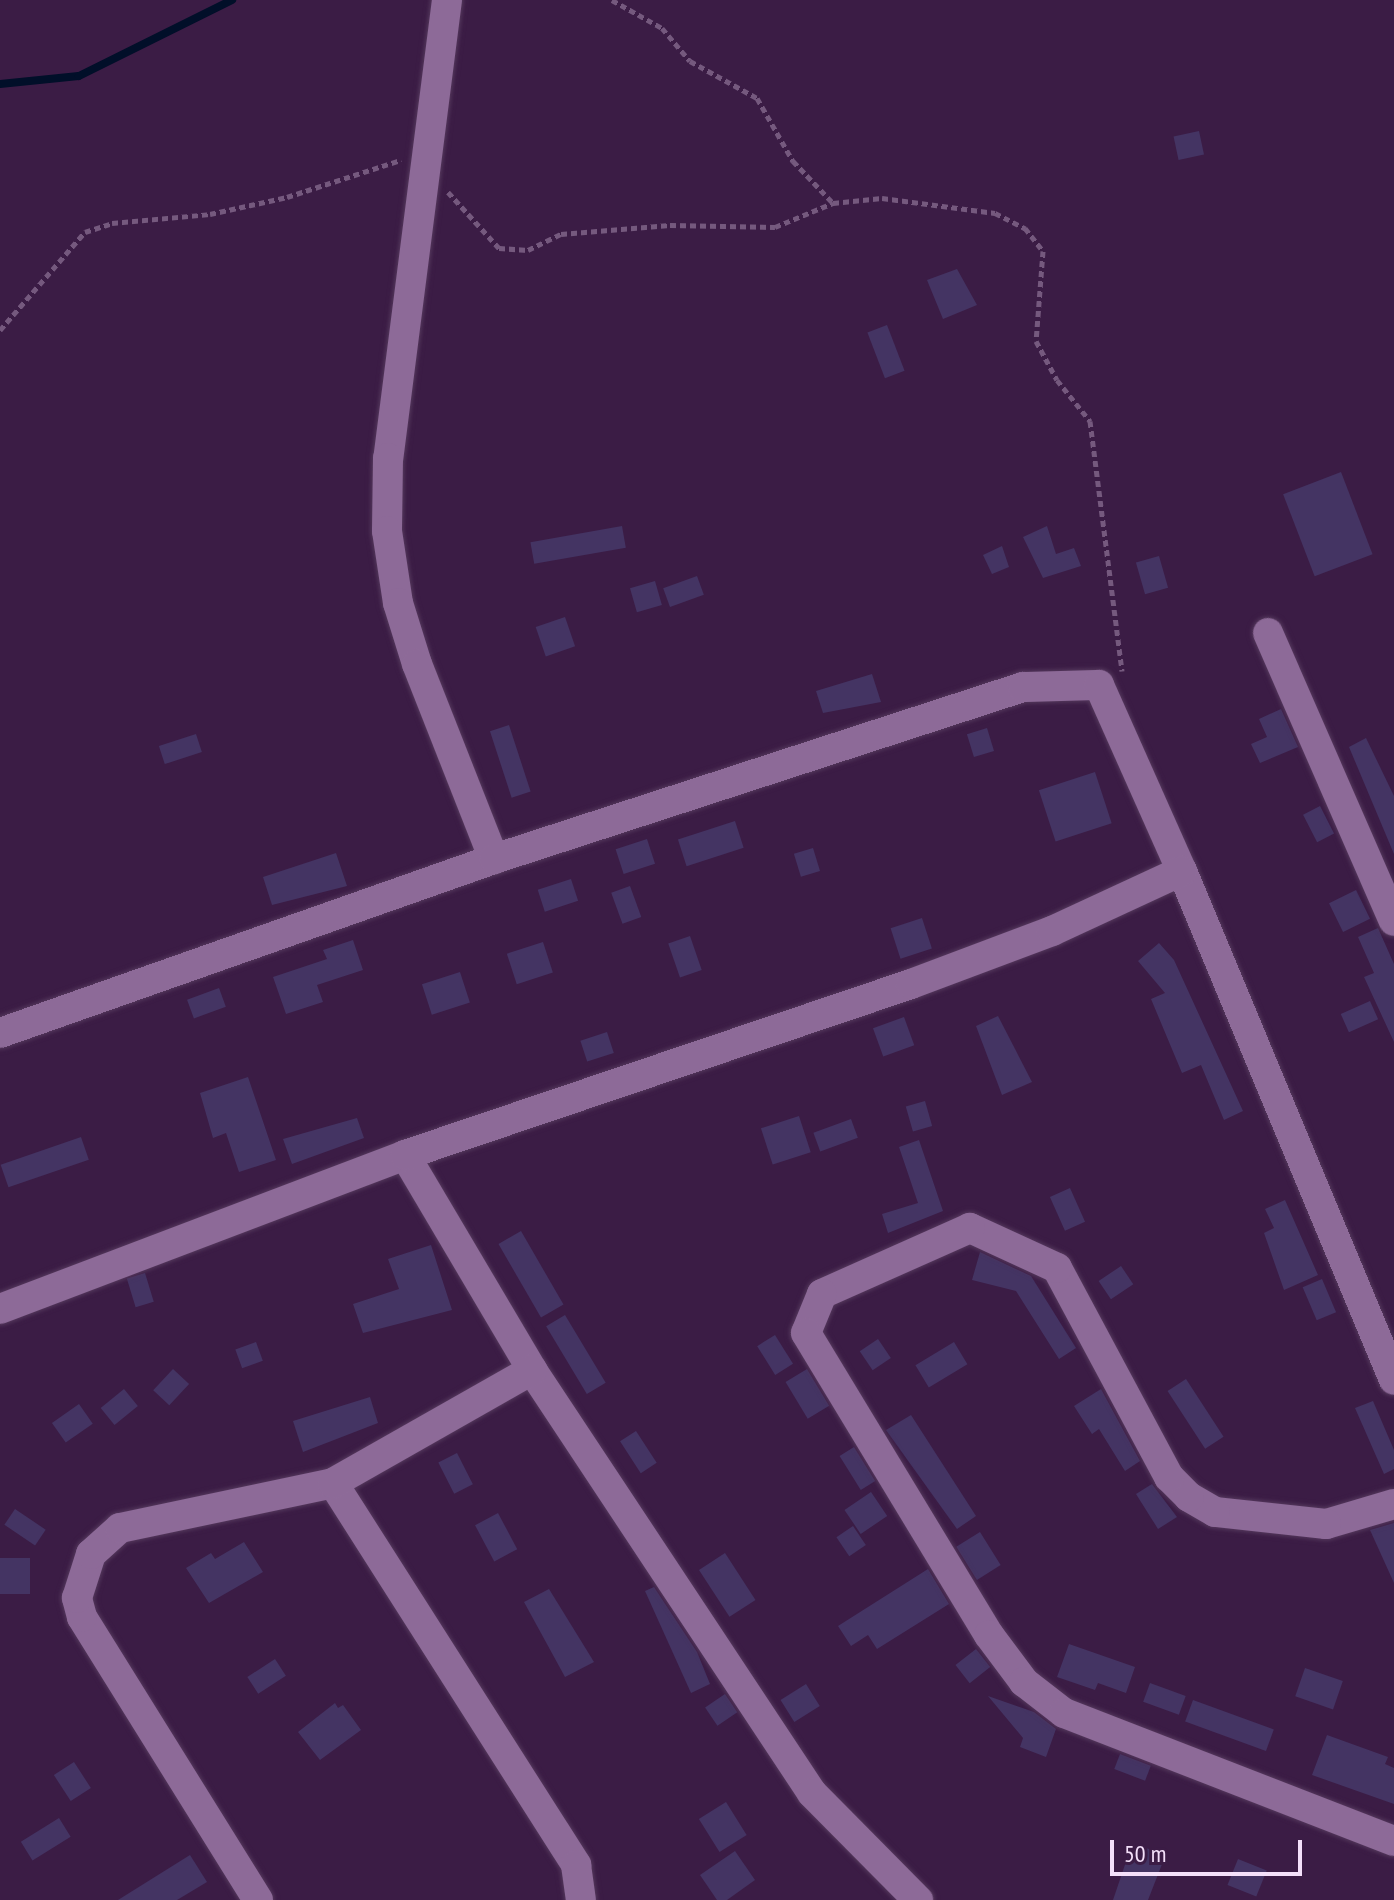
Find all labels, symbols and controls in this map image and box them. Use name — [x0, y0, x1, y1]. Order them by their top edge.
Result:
scale bar — [1114, 1824, 1306, 1874]
text: 50 m — [1124, 1838, 1166, 1869]

